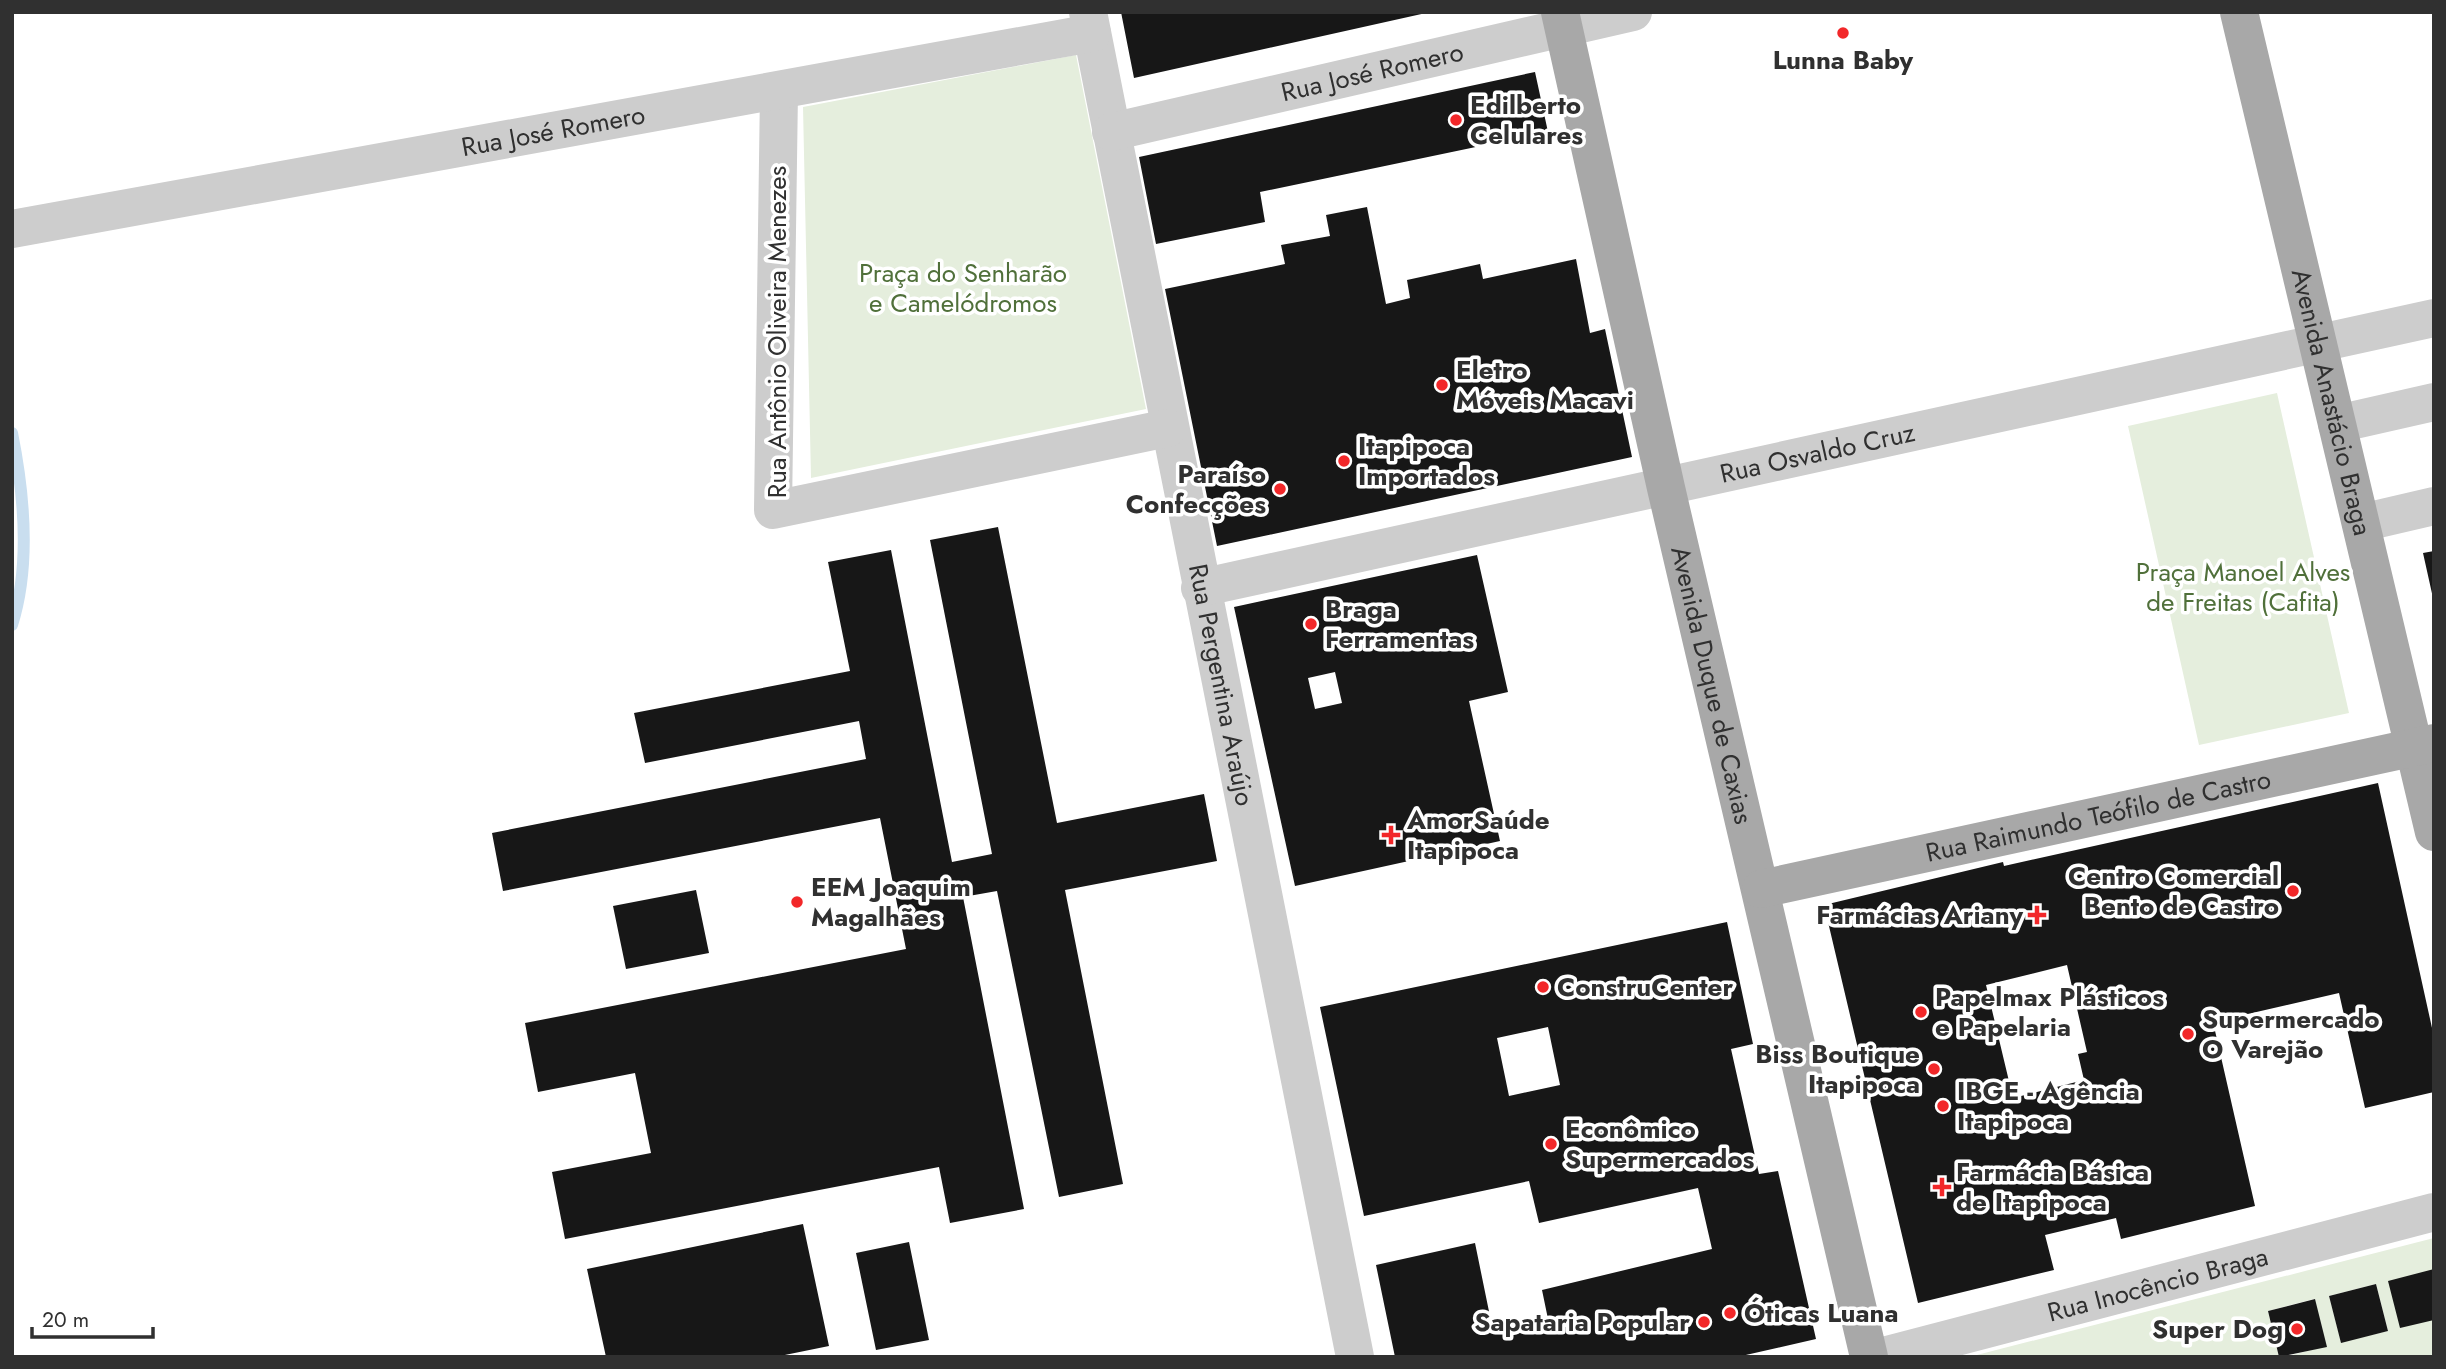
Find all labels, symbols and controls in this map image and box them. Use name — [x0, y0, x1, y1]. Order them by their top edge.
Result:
marker: Lunna Baby — [1835, 25, 1851, 41]
street label: Rua José Romero — [1277, 33, 1467, 111]
place label: Lunna Baby — [1773, 41, 1914, 79]
place label: Edilberto Celulares — [1470, 86, 1583, 154]
street label: Rua José Romero — [458, 96, 648, 166]
marker: Edilberto Celulares — [1448, 112, 1464, 128]
street label: Rua Antônio Oliveira Menezes — [758, 166, 796, 498]
park label: Praça do Senharão e Camelódromos — [859, 254, 1067, 322]
street label: Avenida Anastácio Braga — [2282, 265, 2382, 539]
place label: Eletro Móveis Macavi — [1456, 351, 1634, 419]
marker: Eletro Móveis Macavi — [1434, 377, 1450, 393]
street label: Rua Osvaldo Cruz — [1716, 413, 1918, 493]
place label: Itapipoca Importados — [1358, 427, 1495, 495]
marker: Itapipoca Importados — [1336, 453, 1352, 469]
place label: Paraíso Confecções — [1126, 455, 1266, 523]
marker: Paraíso Confecções — [1272, 481, 1288, 497]
street label: Avenida Duque de Caxias — [1661, 542, 1763, 828]
park label: Praça Manoel Alves de Freitas (Cafita) — [2136, 553, 2350, 621]
street label: Rua Pergentina Araújo — [1179, 561, 1264, 809]
place label: Braga Ferramentas — [1325, 590, 1474, 658]
marker: Braga Ferramentas — [1303, 616, 1319, 632]
street label: Rua Raimundo Teófilo de Castro — [1922, 760, 2274, 872]
place label: AmorSaúde Itapipoca — [1406, 801, 1550, 869]
marker: AmorSaúde Itapipoca — [1381, 825, 1401, 845]
place label: Centro Comercial Bento de Castro — [2068, 857, 2279, 925]
place label: EEM Joaquim Magalhães — [811, 868, 971, 936]
marker: Centro Comercial Bento de Castro — [2285, 883, 2301, 899]
marker: EEM Joaquim Magalhães — [789, 894, 805, 910]
place label: Farmácias Ariany — [1816, 896, 2023, 934]
marker: Farmácias Ariany — [2029, 907, 2045, 923]
place label: ConstruCenter — [1557, 968, 1734, 1006]
place label: Papelmax Plásticos e Papelaria — [1935, 978, 2164, 1046]
marker: ConstruCenter — [1535, 979, 1551, 995]
place label: Supermercado O Varejão — [2202, 1000, 2380, 1068]
marker: Papelmax Plásticos e Papelaria — [1913, 1004, 1929, 1020]
marker: Supermercado O Varejão — [2180, 1026, 2196, 1042]
place label: Biss Boutique Itapipoca — [1755, 1035, 1920, 1103]
marker: Biss Boutique Itapipoca — [1926, 1061, 1942, 1077]
place label: IBGE - Agência Itapipoca — [1957, 1072, 2140, 1140]
marker: IBGE - Agência Itapipoca — [1935, 1098, 1951, 1114]
place label: Econômico Supermercados — [1565, 1110, 1755, 1178]
marker: Econômico Supermercados — [1543, 1136, 1559, 1152]
place label: Farmácia Básica de Itapipoca — [1956, 1153, 2149, 1221]
marker: Farmácia Básica de Itapipoca — [1934, 1179, 1950, 1195]
street label: Rua Inocêncio Braga — [2043, 1237, 2272, 1331]
place label: Óticas Luana — [1744, 1294, 1898, 1332]
scale bar — [32, 1296, 152, 1340]
place label: Sapataria Popular — [1474, 1303, 1690, 1341]
text: 20 m — [42, 1305, 89, 1335]
marker: Óticas Luana — [1722, 1305, 1738, 1321]
place label: Super Dog — [2152, 1310, 2283, 1348]
marker: Sapataria Popular — [1696, 1314, 1712, 1330]
marker: Super Dog — [2289, 1321, 2305, 1337]

